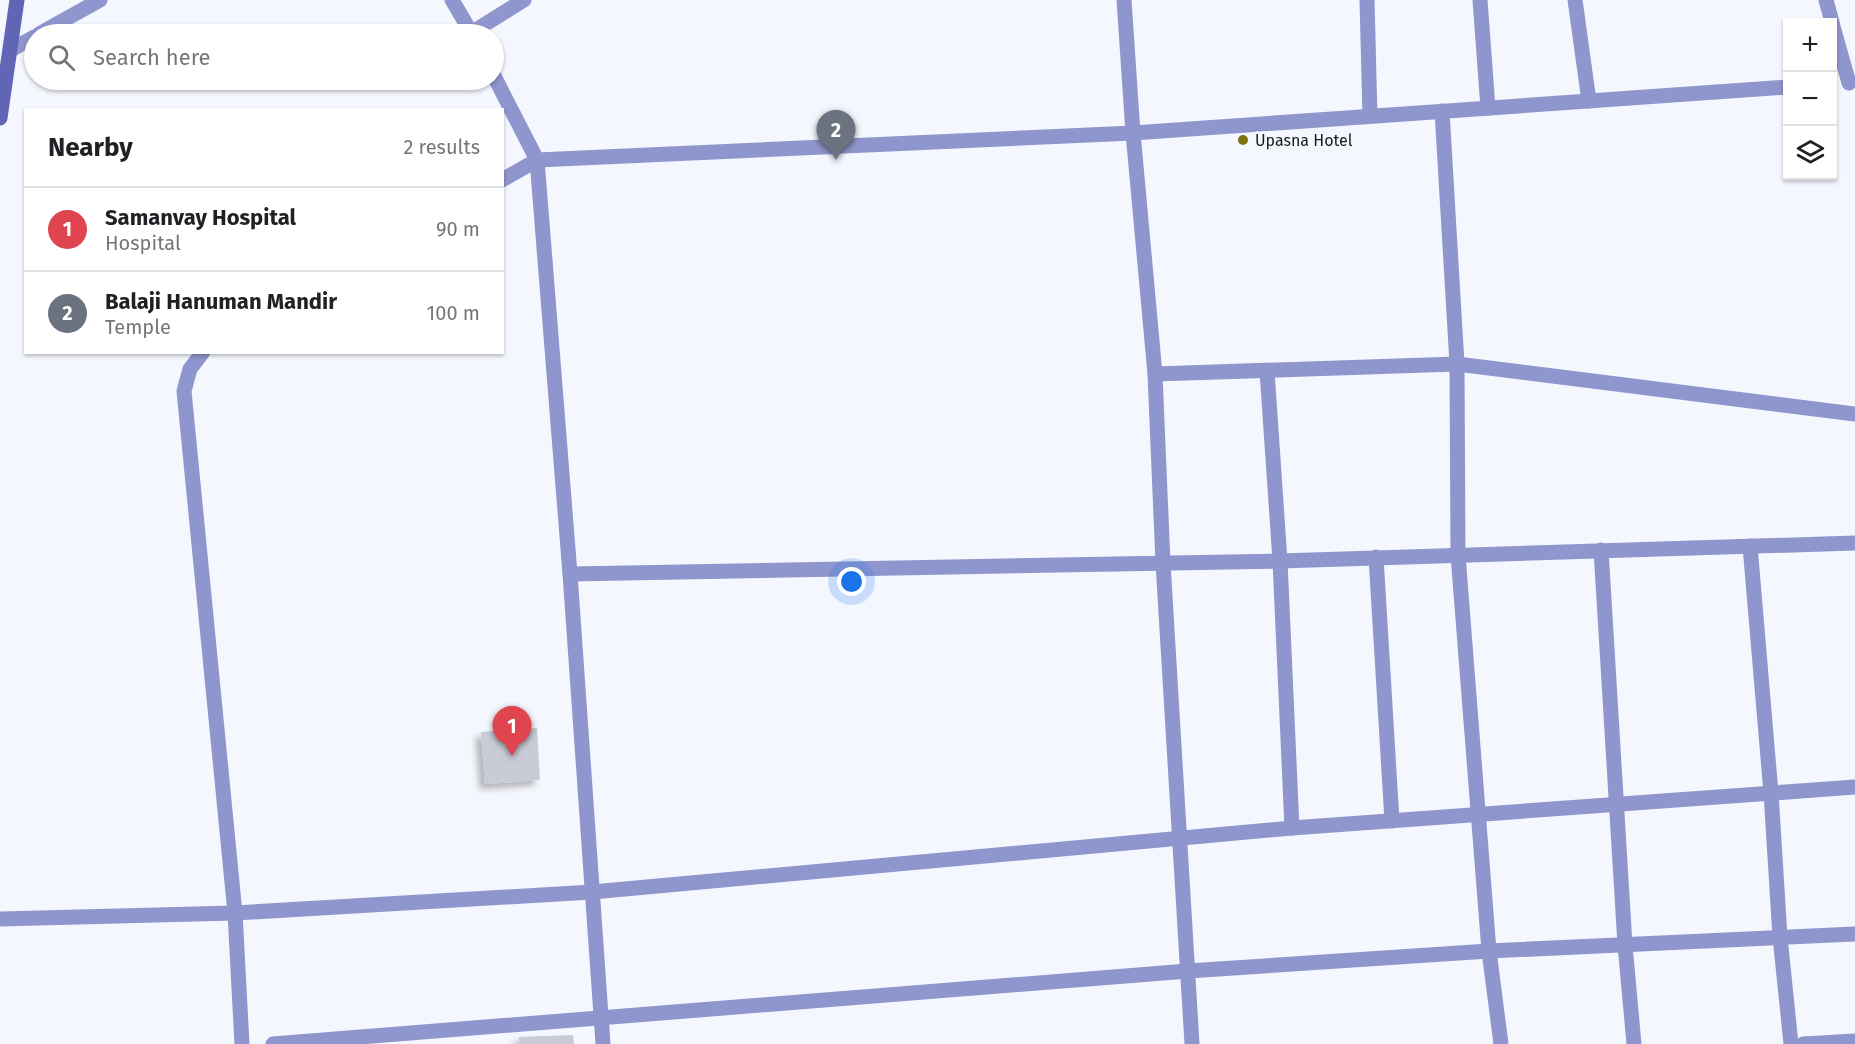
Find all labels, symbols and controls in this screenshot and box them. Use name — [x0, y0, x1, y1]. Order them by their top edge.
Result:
map controls — [1783, 18, 1837, 180]
button: + — [1783, 18, 1837, 72]
search box — [24, 24, 504, 90]
icon: search — [45, 41, 78, 74]
text: Search here — [93, 44, 211, 71]
button: − — [1783, 72, 1837, 126]
pin: 2 — [816, 110, 856, 160]
button: layers — [1783, 126, 1837, 180]
place label: Upasna Hotel — [1255, 131, 1353, 150]
text: Nearby — [48, 132, 133, 163]
marker: Upasna Hotel — [1236, 133, 1250, 147]
text: 2 results — [403, 135, 480, 159]
text: Samanvay Hospital — [105, 204, 296, 231]
text: 1 — [63, 217, 72, 241]
text: 90 m — [436, 217, 480, 241]
text: Hospital — [105, 231, 181, 255]
text: Balaji Hanuman Mandir — [105, 288, 337, 315]
text: 2 — [62, 301, 73, 325]
text: 100 m — [427, 301, 480, 325]
text: Temple — [105, 315, 171, 339]
your location — [837, 567, 866, 596]
pin: 1 — [492, 706, 532, 756]

